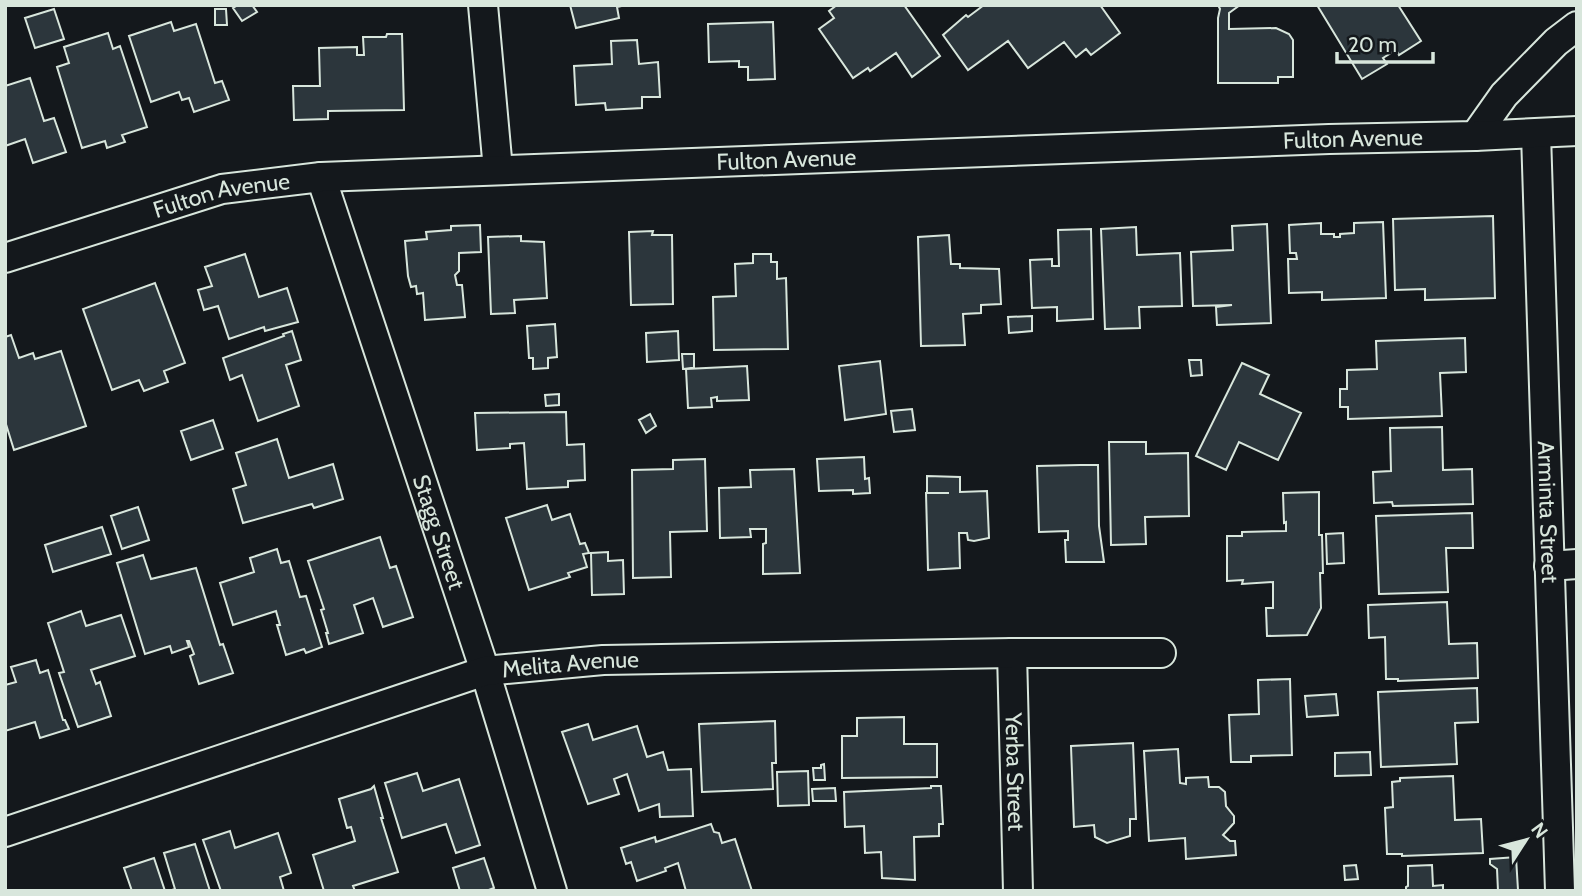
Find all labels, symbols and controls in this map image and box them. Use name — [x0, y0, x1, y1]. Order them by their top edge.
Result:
scale bar — [1337, 21, 1433, 65]
text: 20 m — [1348, 32, 1397, 57]
street label: Fulton Avenue — [1282, 123, 1423, 155]
street label: Fulton Avenue — [716, 143, 857, 176]
street label: Fulton Avenue — [149, 167, 292, 224]
street label: Arminta Street — [1532, 440, 1564, 584]
street label: Stagg Street — [407, 471, 471, 593]
street label: Melita Avenue — [501, 645, 639, 683]
street label: Yerba Street — [999, 711, 1030, 832]
north arrow — [1491, 805, 1561, 875]
text: N — [1526, 818, 1553, 842]

